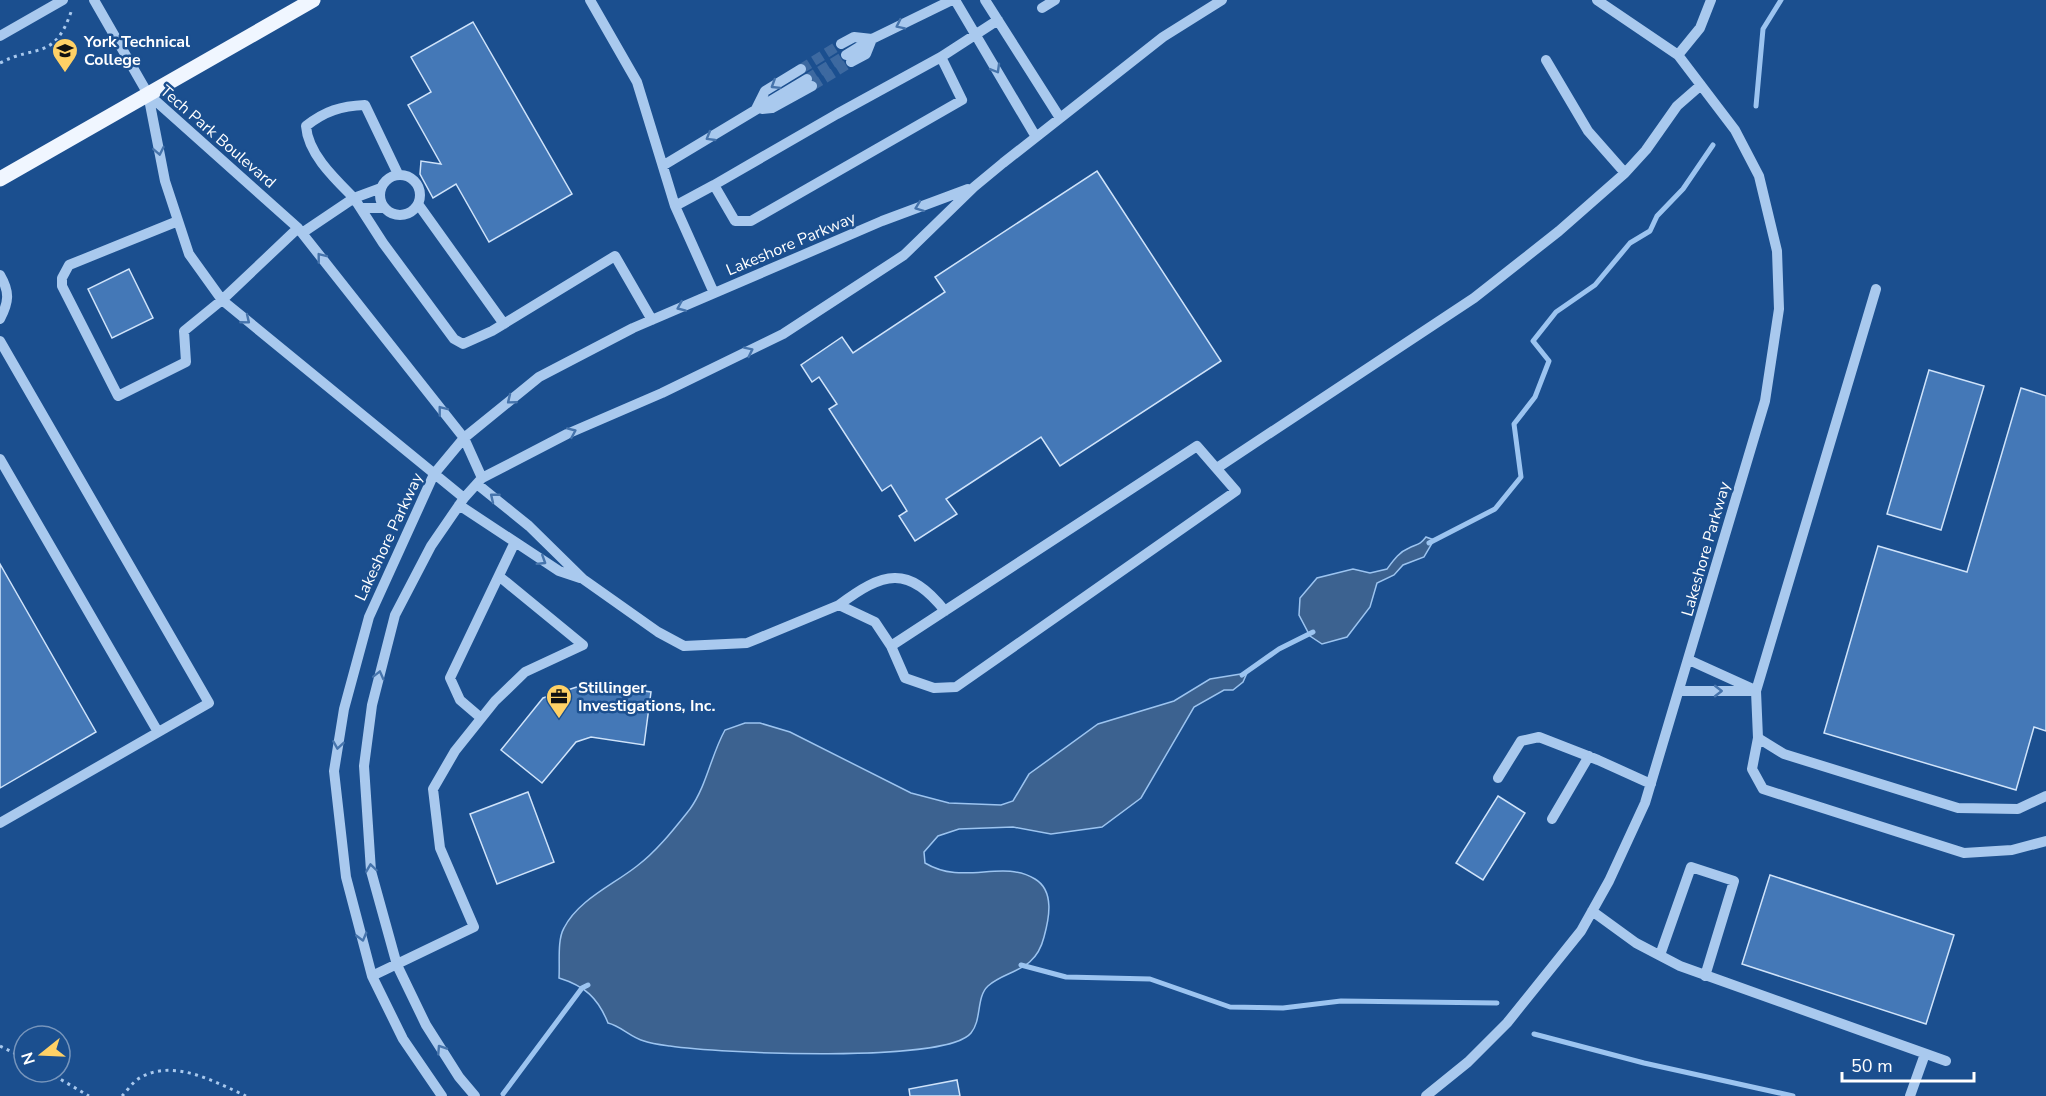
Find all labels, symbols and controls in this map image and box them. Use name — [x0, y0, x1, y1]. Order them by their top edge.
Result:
one-way arrow — [895, 18, 906, 30]
place label: York Technical College — [83, 31, 190, 71]
school or university icon: York Technical College — [50, 36, 80, 74]
one-way arrow — [988, 63, 1000, 73]
one-way arrow — [771, 78, 781, 90]
street label: Tech Park Boulevard — [155, 81, 281, 193]
one-way arrow — [706, 130, 716, 142]
one-way arrow — [152, 146, 165, 156]
one-way arrow — [914, 200, 925, 213]
street label: Lakeshore Parkway — [723, 206, 860, 281]
one-way arrow — [317, 253, 328, 264]
one-way arrow — [676, 300, 687, 312]
one-way arrow — [239, 312, 250, 323]
one-way arrow — [743, 347, 753, 358]
one-way arrow — [506, 393, 517, 404]
one-way arrow — [438, 406, 449, 417]
one-way arrow — [565, 427, 576, 439]
street label: Lakeshore Parkway — [350, 469, 429, 605]
street label: Lakeshore Parkway — [1676, 478, 1736, 619]
one-way arrow — [490, 494, 501, 505]
one-way arrow — [536, 553, 546, 565]
one-way arrow — [372, 670, 385, 680]
place label: Stillinger Investigations, Inc. — [578, 677, 715, 717]
office icon: Stillinger Investigations, Inc. — [544, 682, 574, 720]
one-way arrow — [1713, 685, 1722, 697]
one-way arrow — [333, 741, 345, 750]
one-way arrow — [366, 864, 378, 873]
one-way arrow — [355, 931, 367, 942]
north arrow — [12, 1024, 72, 1084]
one-way arrow — [437, 1045, 448, 1056]
scale bar — [1842, 1045, 1974, 1083]
text: N — [16, 1049, 41, 1067]
text: 50 m — [1851, 1054, 1893, 1078]

